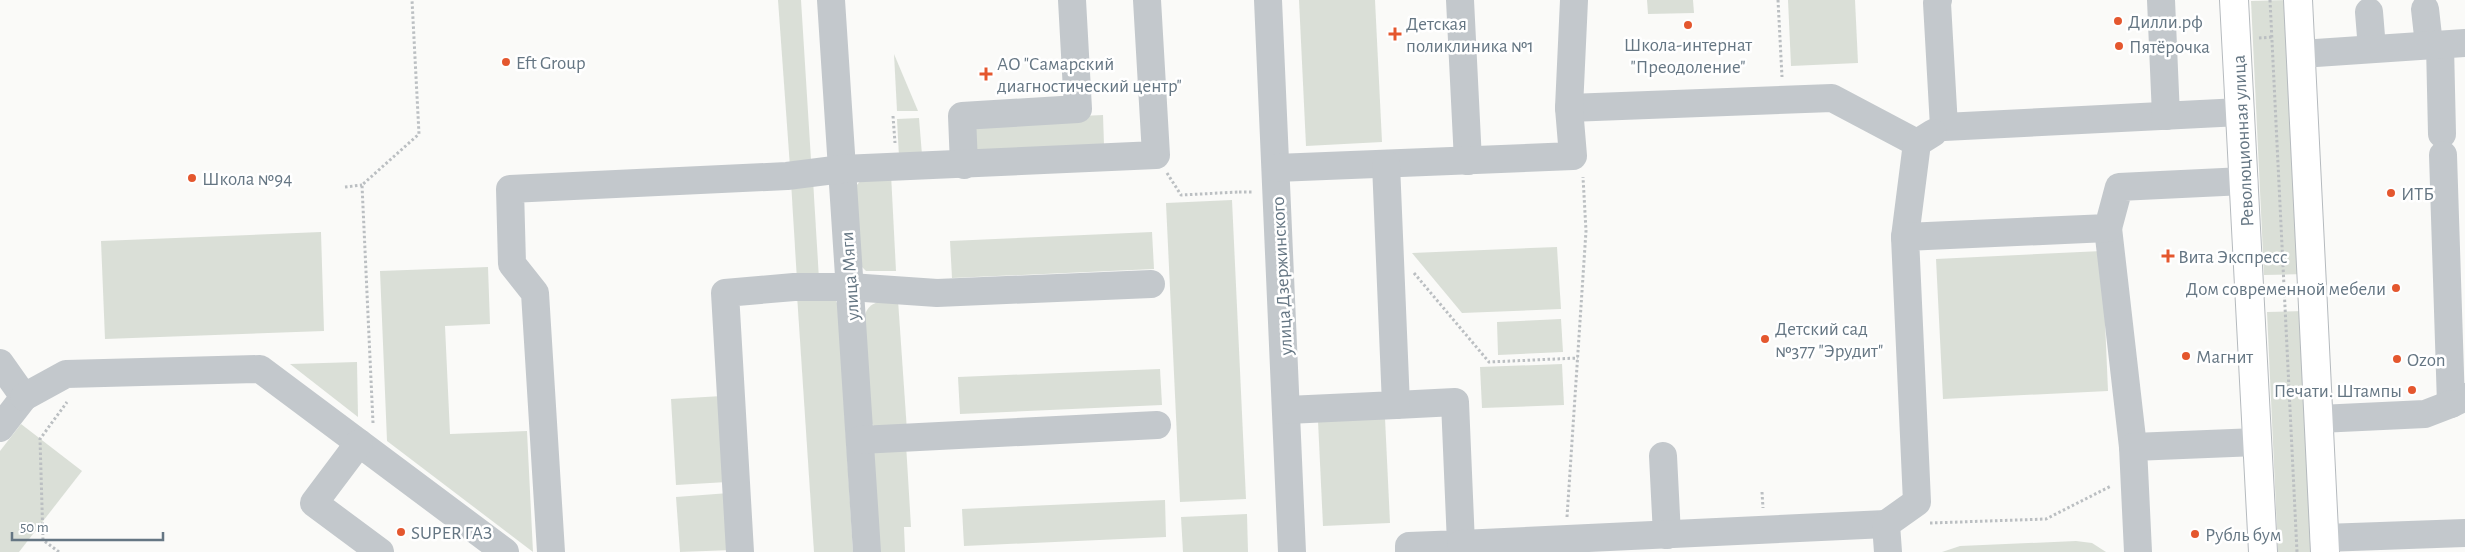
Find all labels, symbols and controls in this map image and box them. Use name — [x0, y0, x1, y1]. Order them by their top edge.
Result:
place label: Дилли.рф — [2128, 13, 2203, 32]
place label: Детская поликлиника №1 — [1406, 15, 1534, 56]
marker: Дилли.рф — [2112, 15, 2124, 27]
marker: Школа-интернат "Преодоление" — [1682, 19, 1694, 31]
marker: Детская поликлиника №1 — [1388, 27, 1402, 41]
place label: Школа-интернат "Преодоление" — [1624, 36, 1752, 77]
place label: Пятёрочка — [2129, 38, 2210, 57]
marker: Пятёрочка — [2113, 40, 2125, 52]
place label: Eft Group — [516, 54, 586, 73]
street label: Революционная улица — [2229, 54, 2257, 227]
place label: АО "Самарский диагностический центр" — [997, 55, 1182, 96]
marker: Eft Group — [500, 56, 512, 68]
marker: АО "Самарский диагностический центр" — [979, 67, 993, 81]
place label: Школа №94 — [202, 170, 292, 189]
marker: Школа №94 — [186, 172, 198, 184]
place label: ИТБ — [2401, 185, 2434, 204]
marker: ИТБ — [2385, 187, 2397, 199]
street label: улица Дзержинского — [1269, 196, 1296, 357]
street label: улица Мяги — [838, 231, 863, 322]
place label: Вита Экспресс — [2178, 248, 2288, 267]
marker: Вита Экспресс — [2162, 250, 2174, 262]
place label: Дом современной мебели — [2186, 280, 2386, 299]
marker: Дом современной мебели — [2390, 282, 2402, 294]
place label: Детский сад №377 "Эрудит" — [1775, 320, 1883, 361]
marker: Детский сад №377 "Эрудит" — [1759, 333, 1771, 345]
place label: Магнит — [2196, 348, 2253, 367]
marker: Магнит — [2180, 350, 2192, 362]
place label: Ozon — [2407, 351, 2446, 370]
marker: Ozon — [2391, 353, 2403, 365]
place label: Печати. Штампы — [2274, 382, 2402, 401]
marker: Печати. Штампы — [2406, 384, 2418, 396]
scale bar — [12, 510, 164, 542]
text: 50 m — [20, 520, 49, 535]
place label: SUPER ГАЗ — [411, 524, 493, 543]
marker: SUPER ГАЗ — [395, 526, 407, 538]
place label: Рубль бум — [2205, 526, 2282, 545]
marker: Рубль бум — [2189, 528, 2201, 540]

